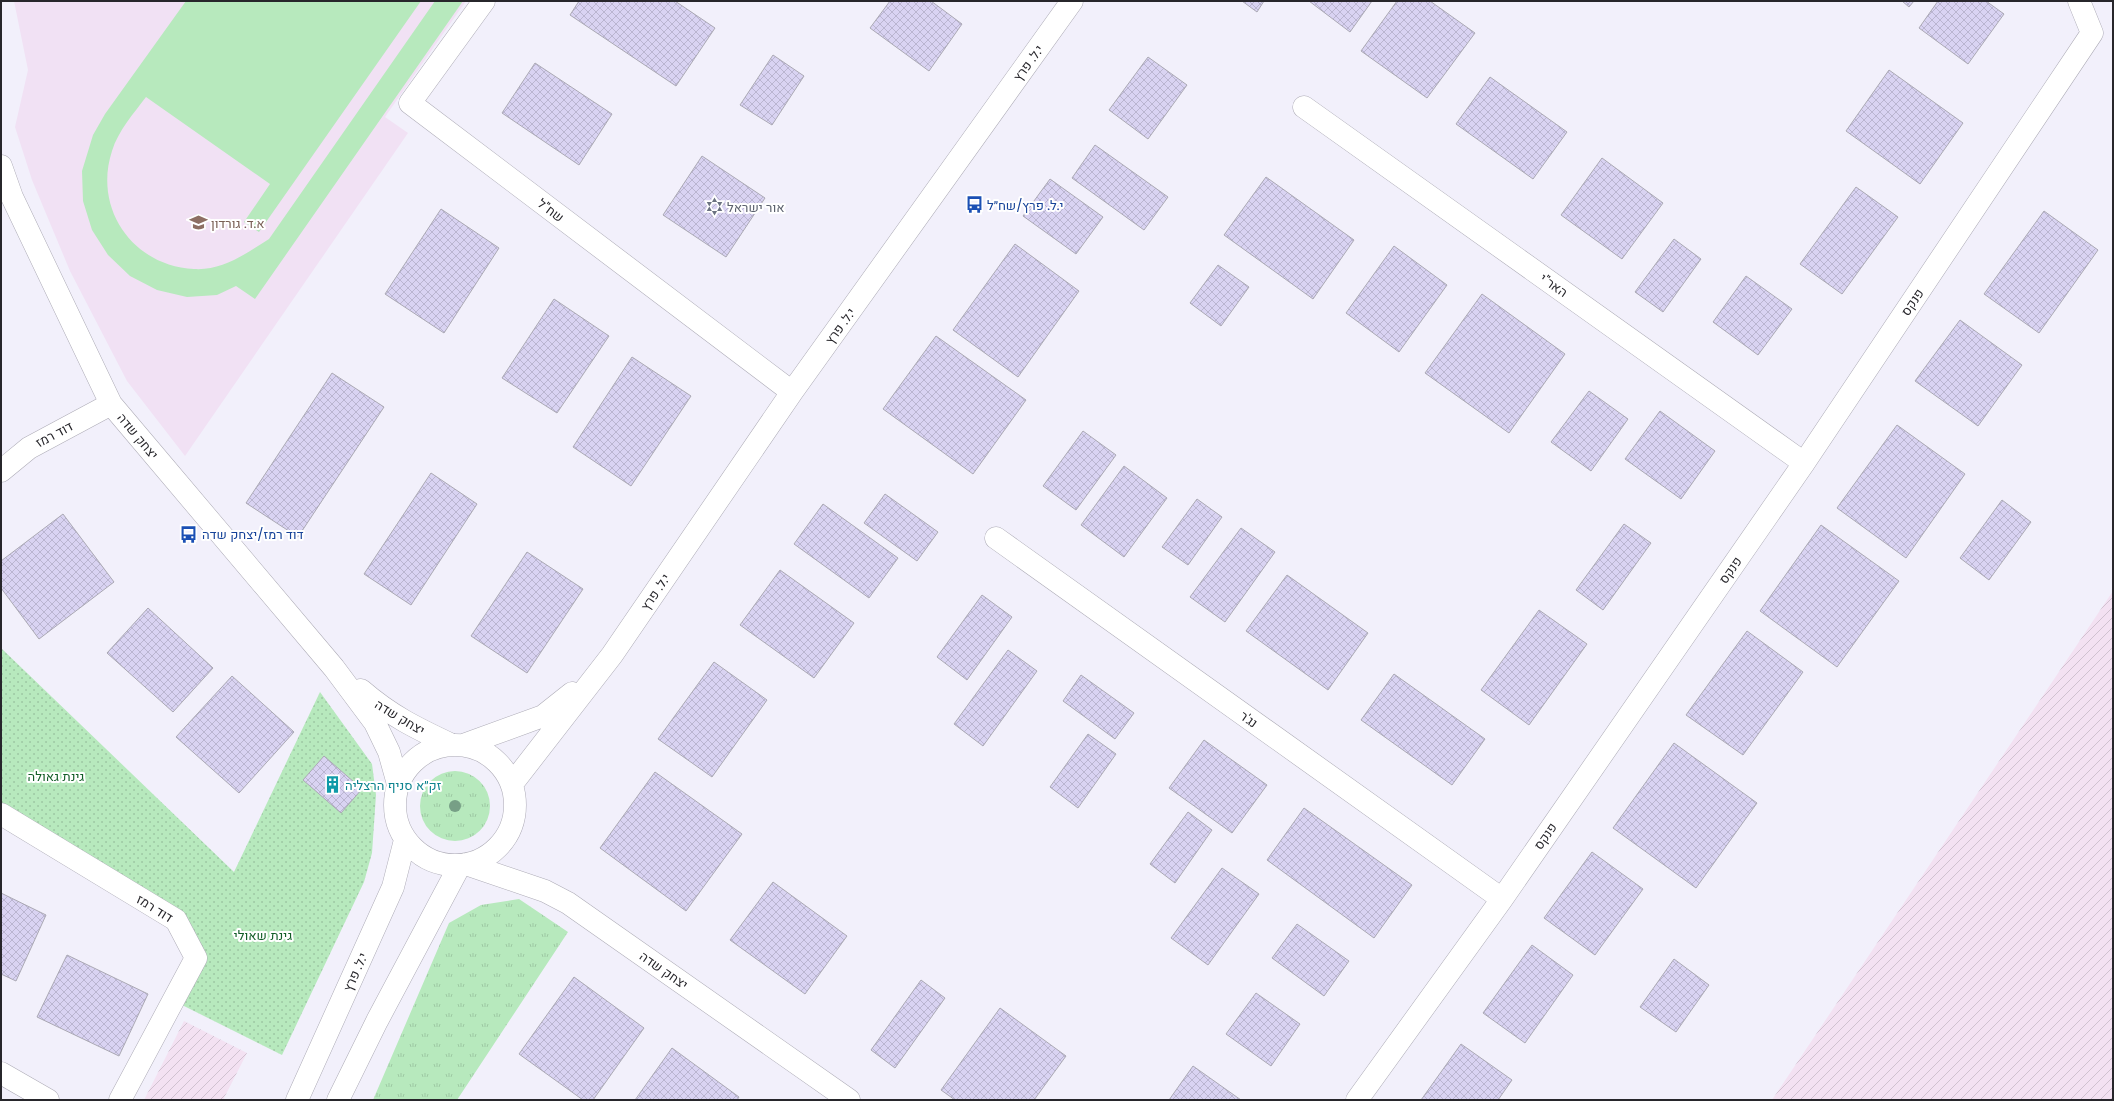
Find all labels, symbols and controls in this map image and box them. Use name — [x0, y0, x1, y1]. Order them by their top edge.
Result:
street label: י.ל. פרץ — [1009, 41, 1048, 85]
street label: שח"ל — [534, 194, 568, 227]
bus stop icon: י.ל. פרץ/שח״ל — [964, 195, 984, 215]
place label: י.ל. פרץ/שח״ל — [987, 196, 1063, 215]
synagogue icon: אור ישראל — [704, 197, 724, 217]
place label: אור ישראל — [727, 198, 785, 217]
school or university icon: א.ד. גורדון — [188, 213, 208, 233]
place label: א.ד. גורדון — [211, 214, 265, 233]
street label: האר"י — [1536, 269, 1571, 302]
street label: פנקס — [1896, 285, 1928, 320]
street label: י.ל. פרץ — [821, 304, 860, 348]
street label: יצחק שדה — [113, 409, 163, 464]
street label: דוד רמז — [32, 417, 77, 452]
bus stop icon: דוד רמז/יצחק שדה — [179, 524, 199, 544]
place label: דוד רמז/יצחק שדה — [202, 525, 304, 544]
street label: פנקס — [1714, 553, 1747, 588]
street label: י.ל. פרץ — [636, 570, 675, 615]
street label: יצחק שדה — [371, 695, 428, 740]
street label: נג'ר — [1236, 706, 1262, 732]
park label: גינת גאולה — [28, 767, 84, 786]
building icon: זק״א סניף הרצליה — [322, 775, 342, 795]
place label: זק״א סניף הרצליה — [345, 776, 442, 795]
street label: פנקס — [1529, 819, 1562, 854]
street label: דוד רמז — [133, 890, 177, 927]
park label: גינת שאולי — [234, 926, 292, 945]
street label: יצחק שדה — [636, 947, 692, 994]
street label: י.ל. פרץ — [338, 950, 372, 995]

